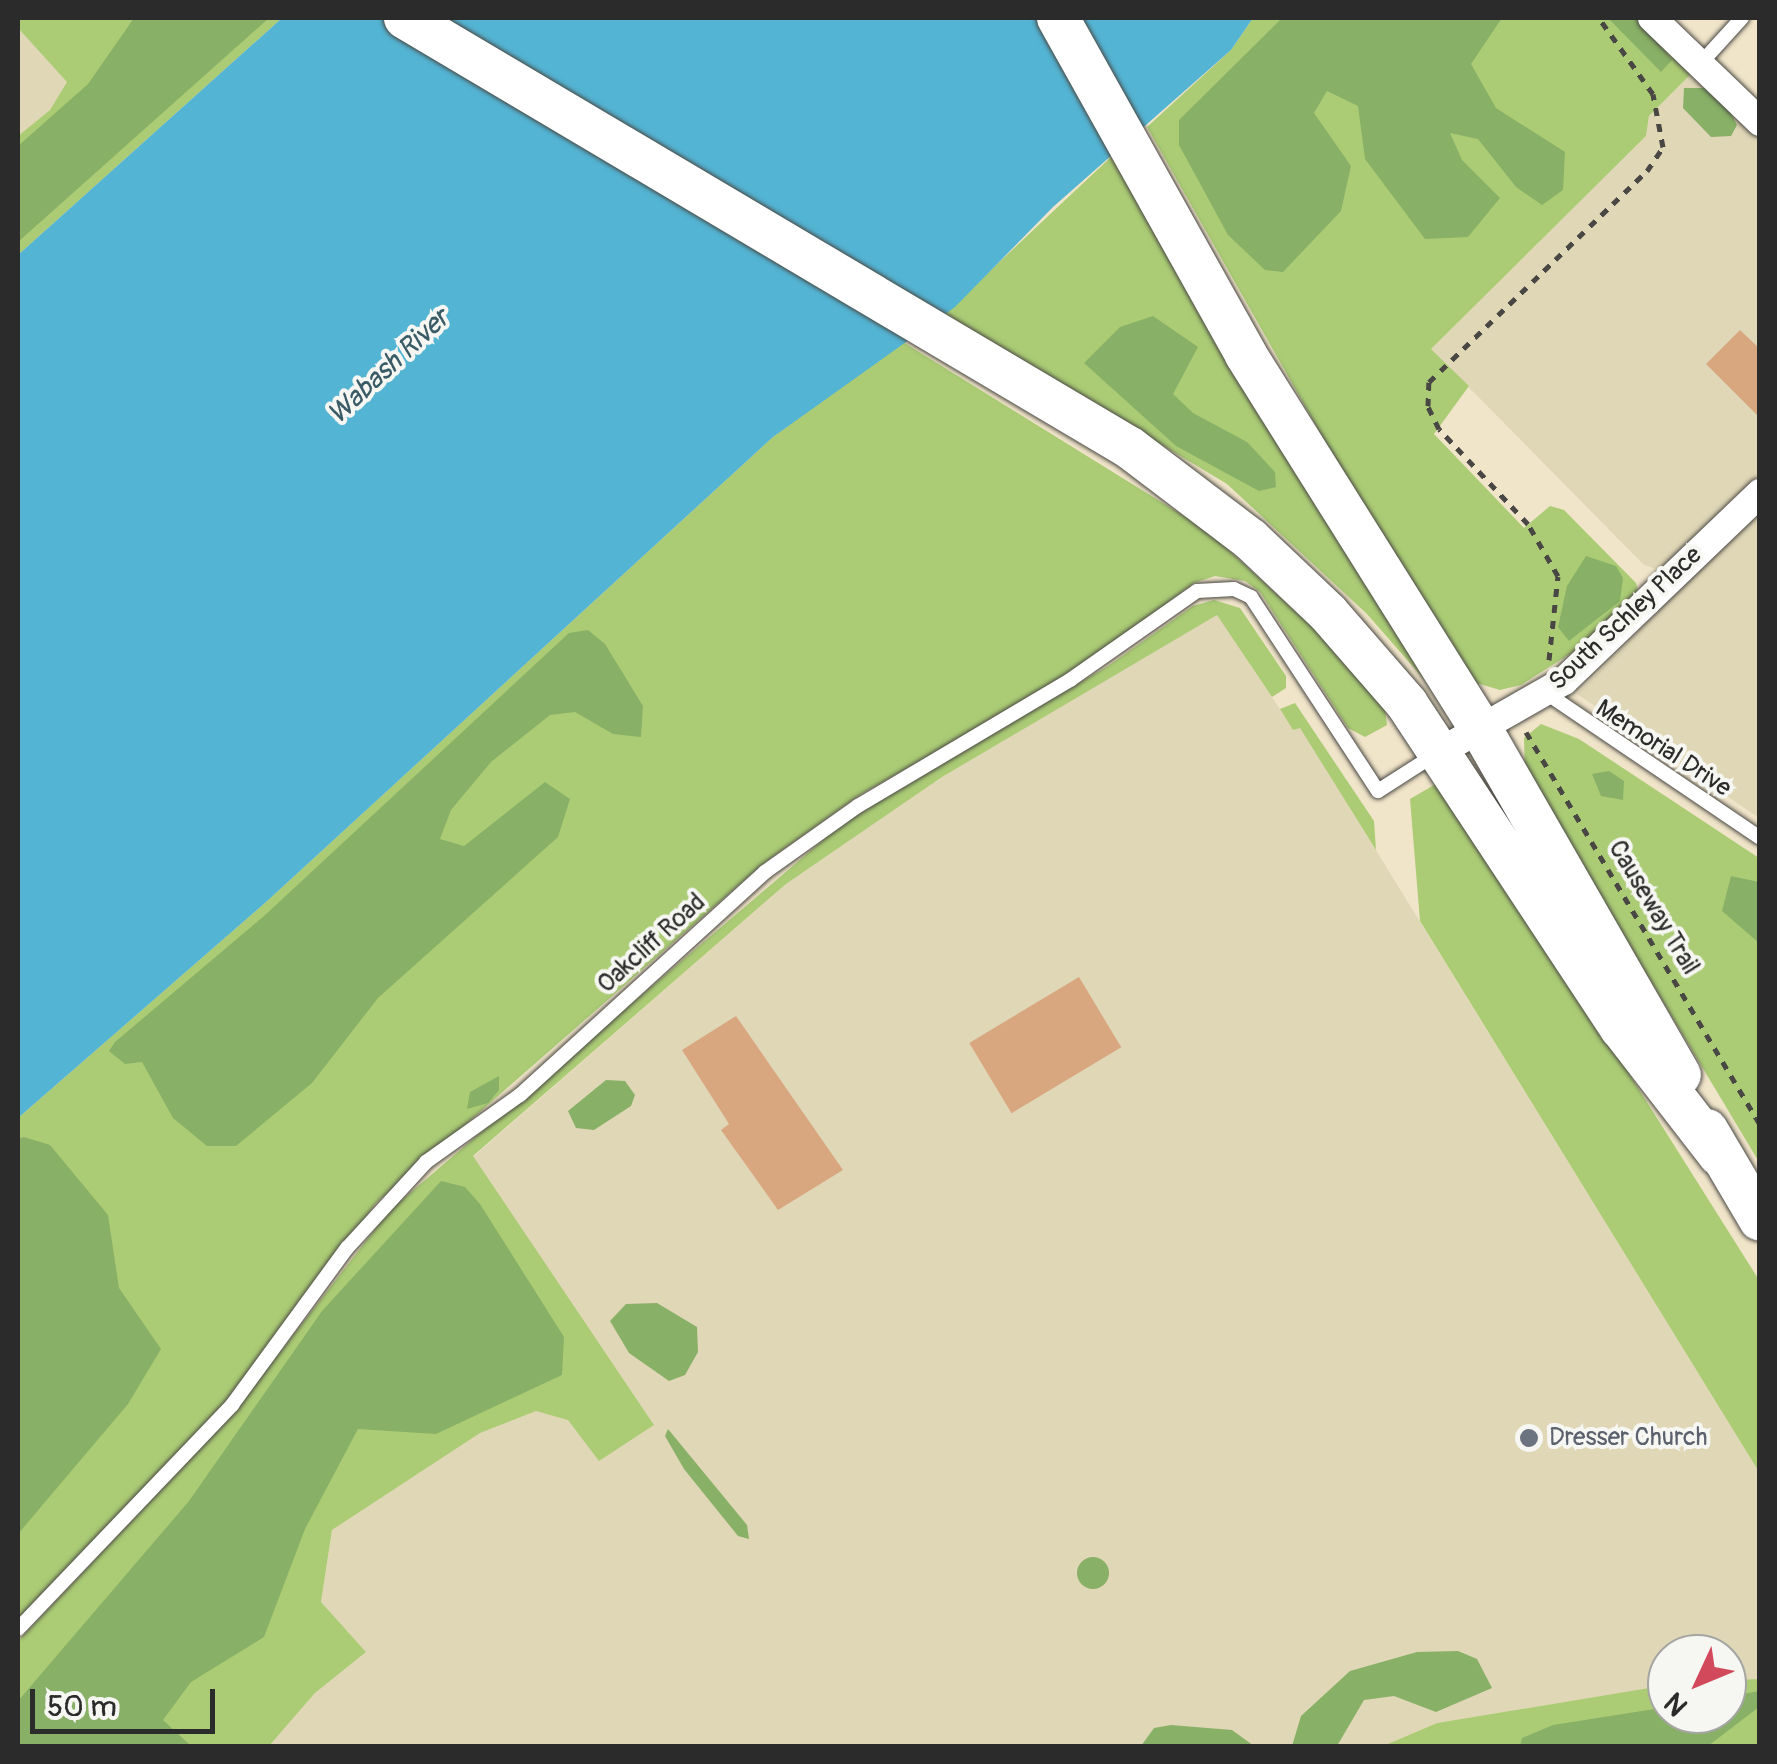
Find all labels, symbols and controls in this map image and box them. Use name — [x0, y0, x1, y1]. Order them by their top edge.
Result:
water label: Wabash River — [321, 302, 457, 432]
street label: South Schley Place — [1544, 541, 1708, 697]
street label: Memorial Drive — [1590, 694, 1736, 804]
street label: Causeway Trail — [1601, 835, 1705, 981]
street label: Oakcliff Road — [592, 888, 712, 1000]
place label: Dresser Church — [1549, 1423, 1708, 1453]
marker: Dresser Church — [1518, 1427, 1540, 1449]
north arrow — [1647, 1634, 1747, 1734]
scale bar — [35, 1669, 220, 1731]
text: N — [1657, 1685, 1696, 1723]
text: 50 m — [47, 1688, 117, 1725]

